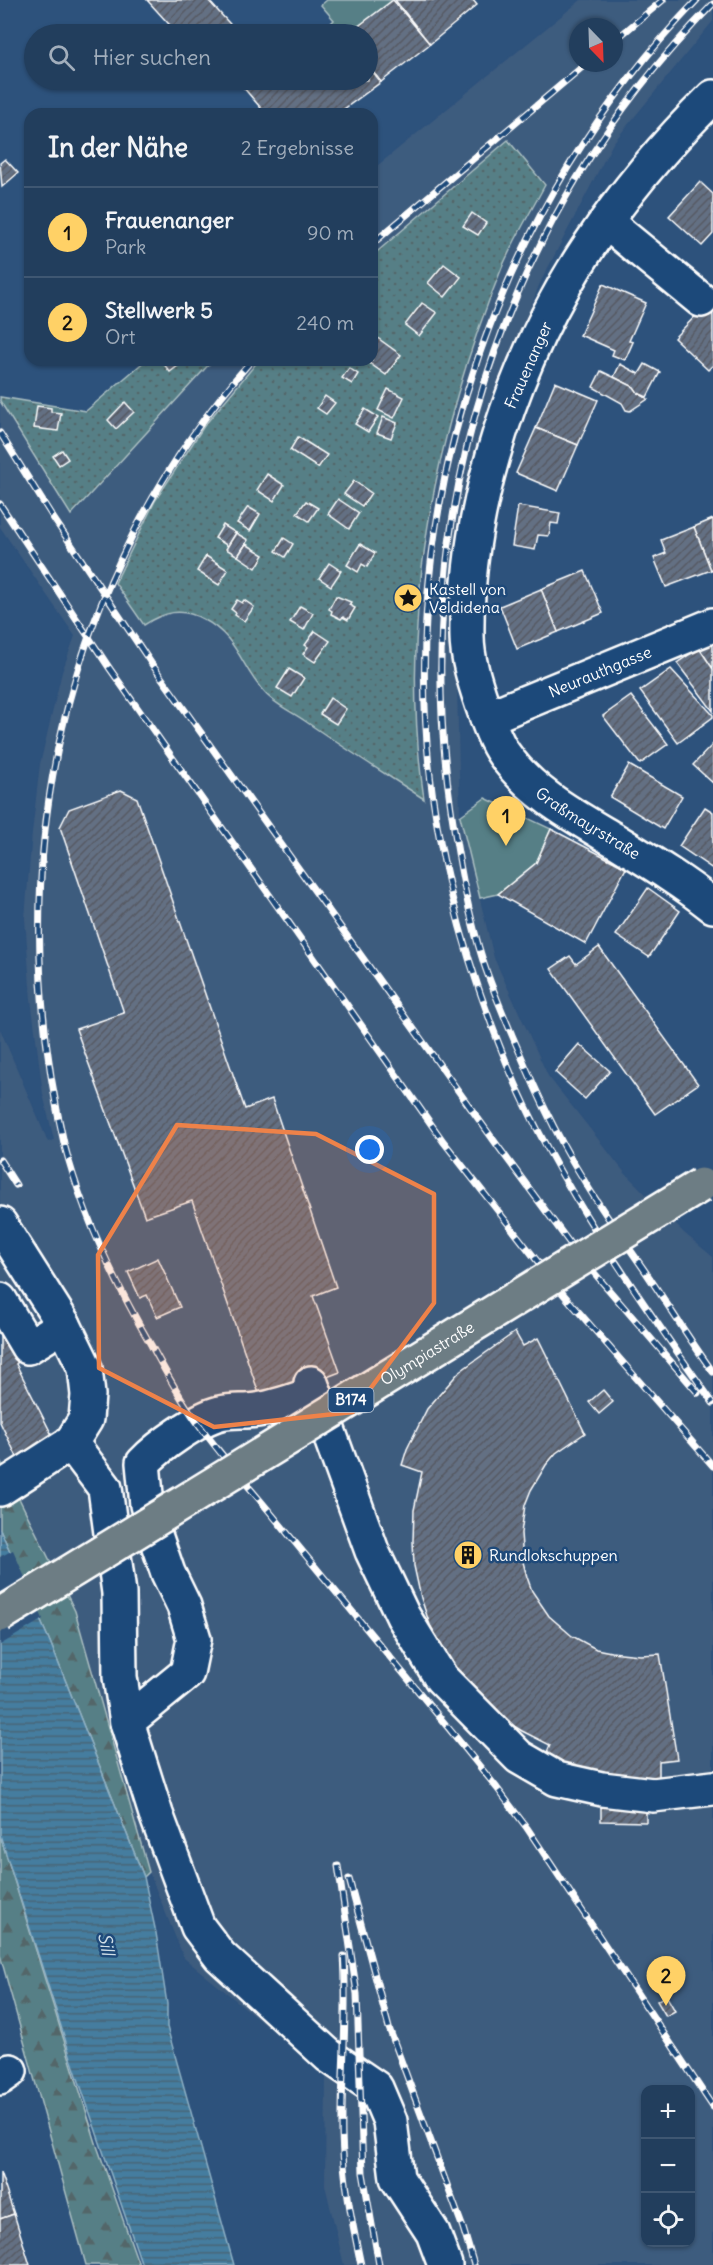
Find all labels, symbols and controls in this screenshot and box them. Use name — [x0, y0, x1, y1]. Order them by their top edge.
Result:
north arrow — [569, 18, 623, 72]
search box — [24, 24, 378, 90]
icon: search — [45, 41, 78, 74]
text: Hier suchen — [93, 43, 211, 71]
text: In der Nähe — [48, 131, 188, 164]
text: 2 Ergebnisse — [241, 135, 354, 160]
text: Frauenanger — [105, 206, 233, 234]
text: 1 — [64, 220, 71, 245]
text: 90 m — [307, 220, 354, 245]
text: Park — [105, 234, 146, 259]
text: Stellwerk 5 — [105, 296, 213, 324]
text: 2 — [62, 310, 73, 335]
text: 240 m — [296, 310, 354, 335]
street label: Frauenanger — [500, 318, 556, 412]
text: Ort — [105, 324, 135, 349]
place label: Kastell von Veldidena — [429, 579, 506, 617]
place icon: Kastell von Veldidena — [392, 582, 424, 614]
street label: Neurauthgasse — [545, 641, 654, 702]
street label: Graßmayrstraße — [532, 782, 644, 863]
pin: 1 — [486, 796, 526, 846]
your location — [355, 1135, 384, 1164]
street label: Olympiastraße — [376, 1317, 478, 1389]
road number: B174 — [328, 1388, 374, 1412]
building icon: Rundlokschuppen — [452, 1539, 484, 1571]
place label: Rundlokschuppen — [489, 1545, 618, 1565]
water label: Sill — [93, 1931, 120, 1960]
pin: 2 — [646, 1956, 686, 2006]
map controls — [641, 2085, 695, 2247]
button: + — [641, 2085, 695, 2139]
button: − — [641, 2139, 695, 2193]
button: locate — [641, 2193, 695, 2247]

